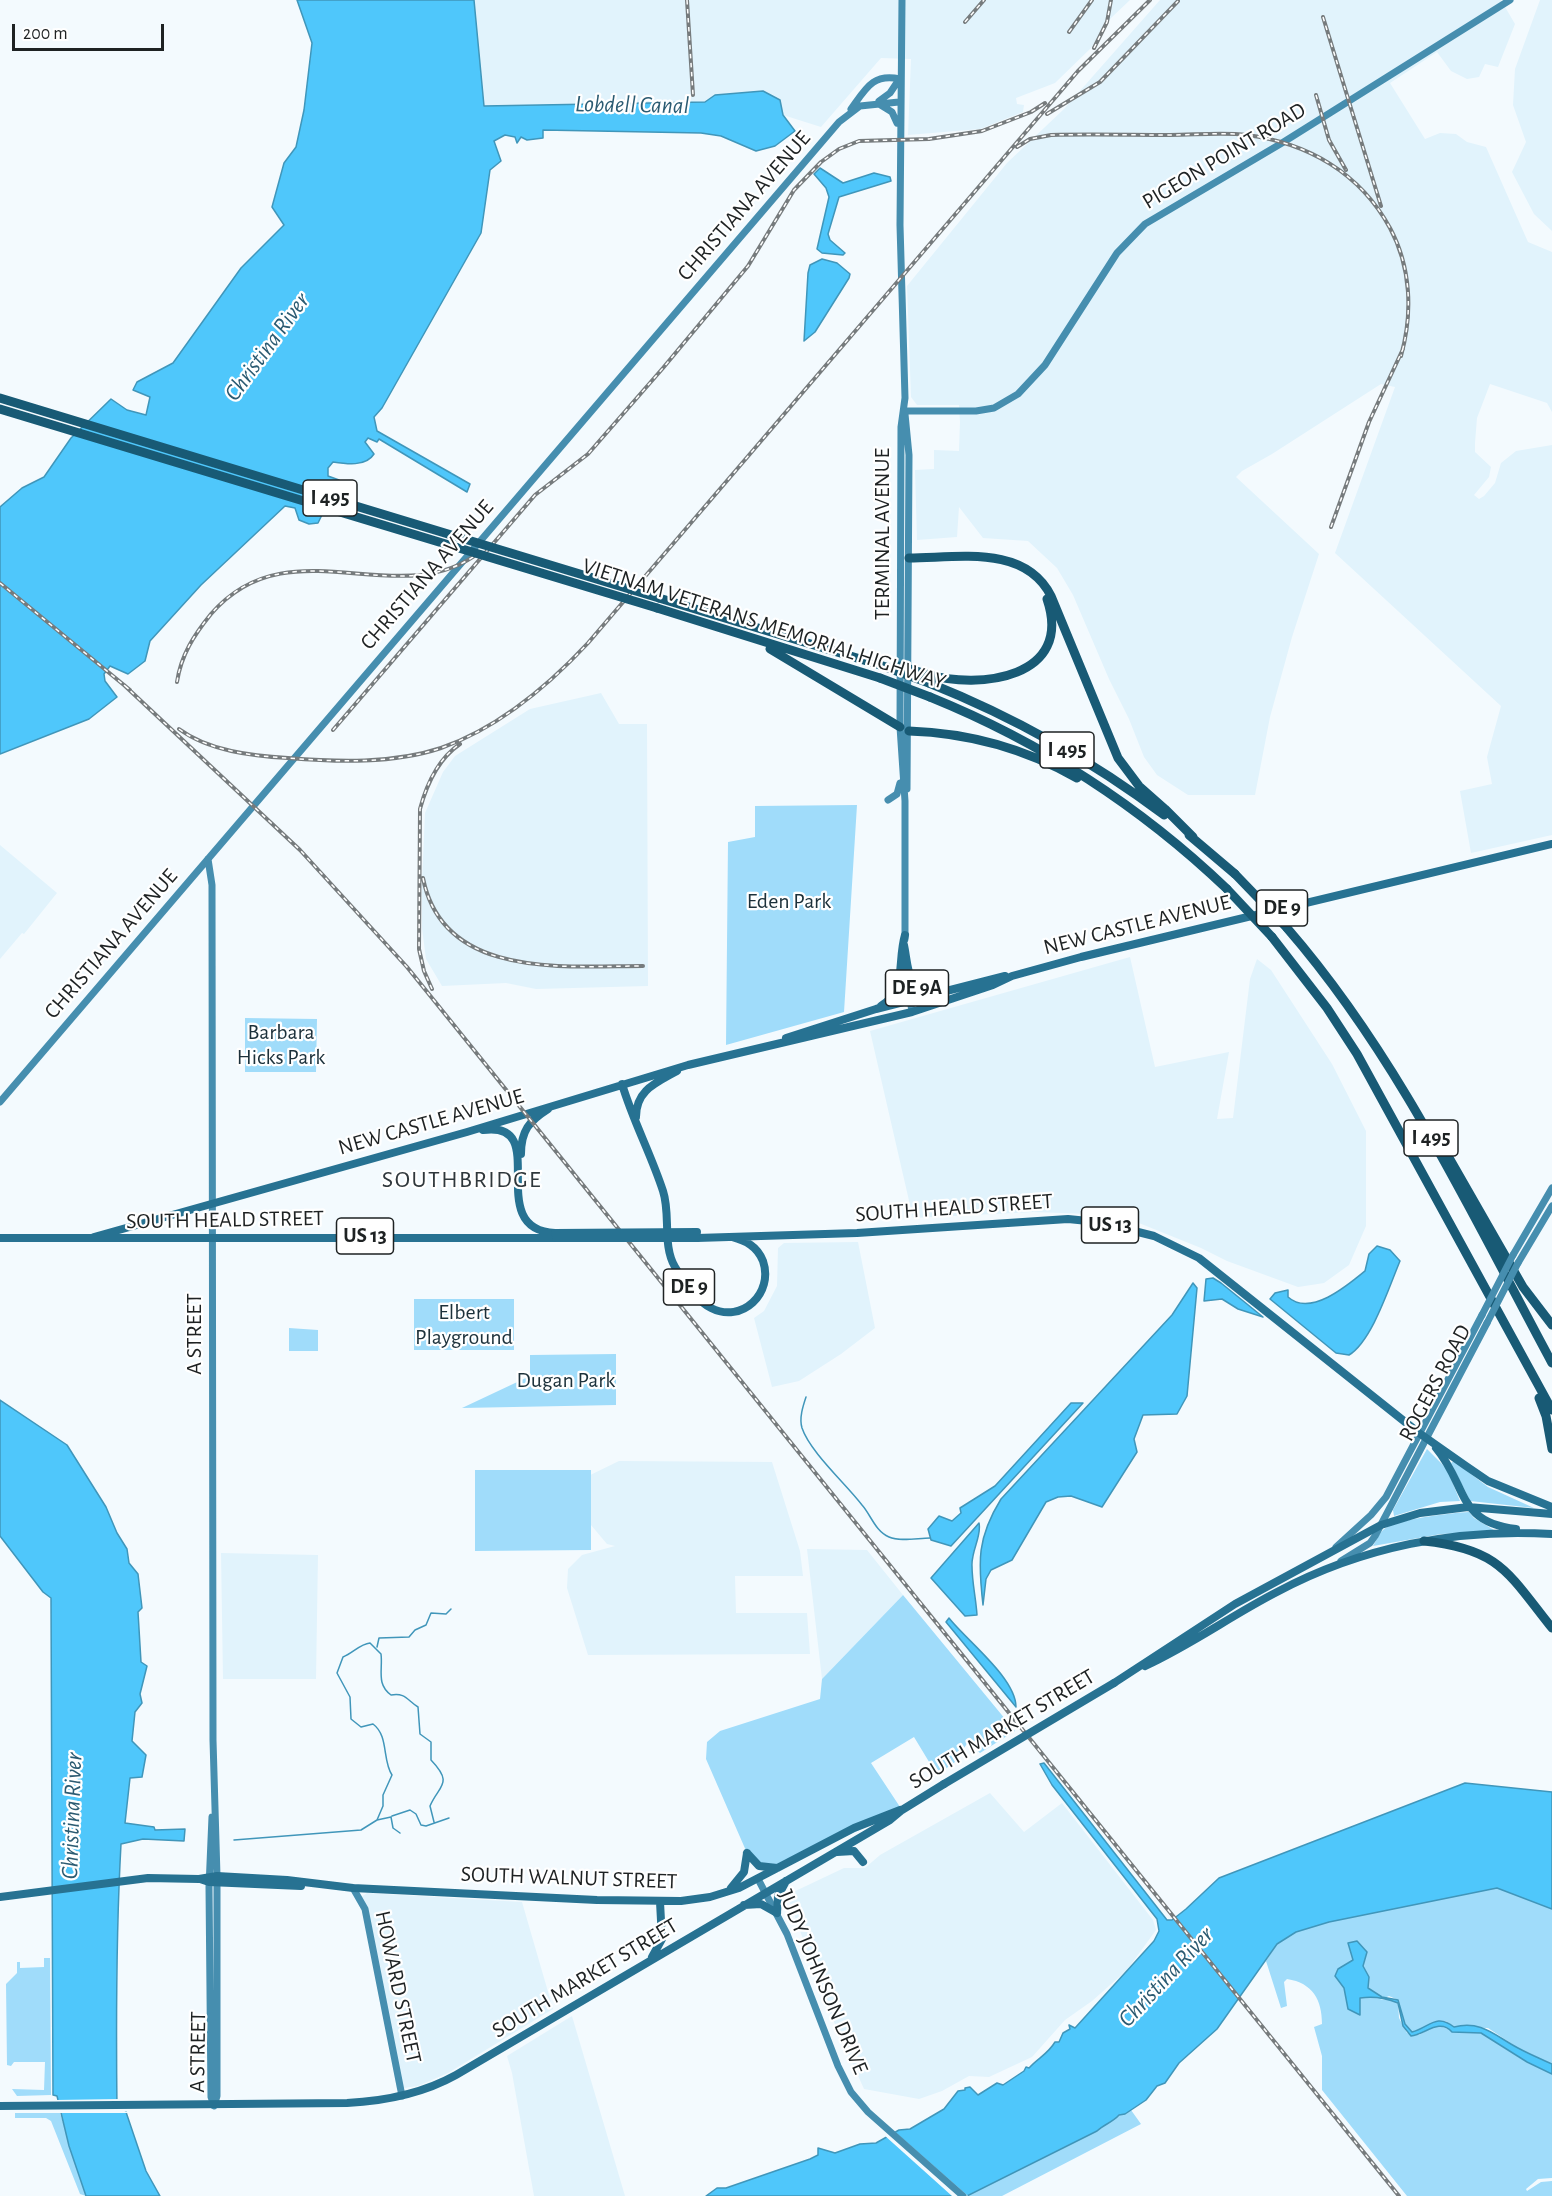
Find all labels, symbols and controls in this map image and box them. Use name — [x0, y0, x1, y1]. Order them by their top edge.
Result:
scale bar — [15, 12, 166, 50]
text: 200 m — [23, 25, 68, 43]
water label: Lobdell Canal — [575, 90, 689, 120]
street label: PIGEON POINT ROAD — [1137, 97, 1311, 215]
street label: CHRISTIANA AVENUE — [672, 126, 816, 286]
water label: Christina River — [218, 287, 316, 407]
street label: TERMINAL AVENUE — [869, 448, 895, 620]
road number: I 495 — [303, 480, 357, 516]
street label: CHRISTIANA AVENUE — [355, 495, 499, 655]
street label: VIETNAM VETERANS MEMORIAL HIGHWAY — [579, 553, 949, 695]
road number: I 495 — [1040, 732, 1094, 768]
street label: CHRISTIANA AVENUE — [39, 864, 183, 1024]
park label: Eden Park — [747, 888, 831, 914]
street label: NEW CASTLE AVENUE — [1041, 889, 1233, 961]
road number: DE 9 — [1256, 890, 1308, 926]
road number: DE 9A — [886, 970, 948, 1006]
park label: Barbara Hicks Park — [237, 1019, 325, 1070]
street label: NEW CASTLE AVENUE — [335, 1083, 527, 1161]
road number: I 495 — [1404, 1120, 1458, 1156]
district label: SOUTHBRIDGE — [382, 1166, 542, 1194]
street label: SOUTH HEALD STREET — [854, 1188, 1054, 1228]
street label: SOUTH HEALD STREET — [126, 1205, 324, 1235]
road number: US 13 — [1082, 1207, 1138, 1243]
road number: US 13 — [336, 1218, 394, 1254]
road number: DE 9 — [664, 1269, 714, 1305]
street label: A STREET — [181, 1293, 207, 1375]
park label: Elbert Playground — [415, 1299, 513, 1350]
street label: ROGERS ROAD — [1393, 1320, 1477, 1446]
park label: Dugan Park — [517, 1367, 615, 1393]
street label: SOUTH MARKET STREET — [904, 1663, 1100, 1795]
water label: Christina River — [55, 1752, 89, 1880]
street label: SOUTH WALNUT STREET — [460, 1861, 678, 1895]
street label: JUDY JOHNSON DRIVE — [772, 1886, 874, 2078]
street label: HOWARD STREET — [369, 1908, 427, 2066]
street label: SOUTH MARKET STREET — [487, 1912, 683, 2044]
water label: Christina River — [1112, 1921, 1220, 2033]
street label: A STREET — [184, 2011, 212, 2093]

